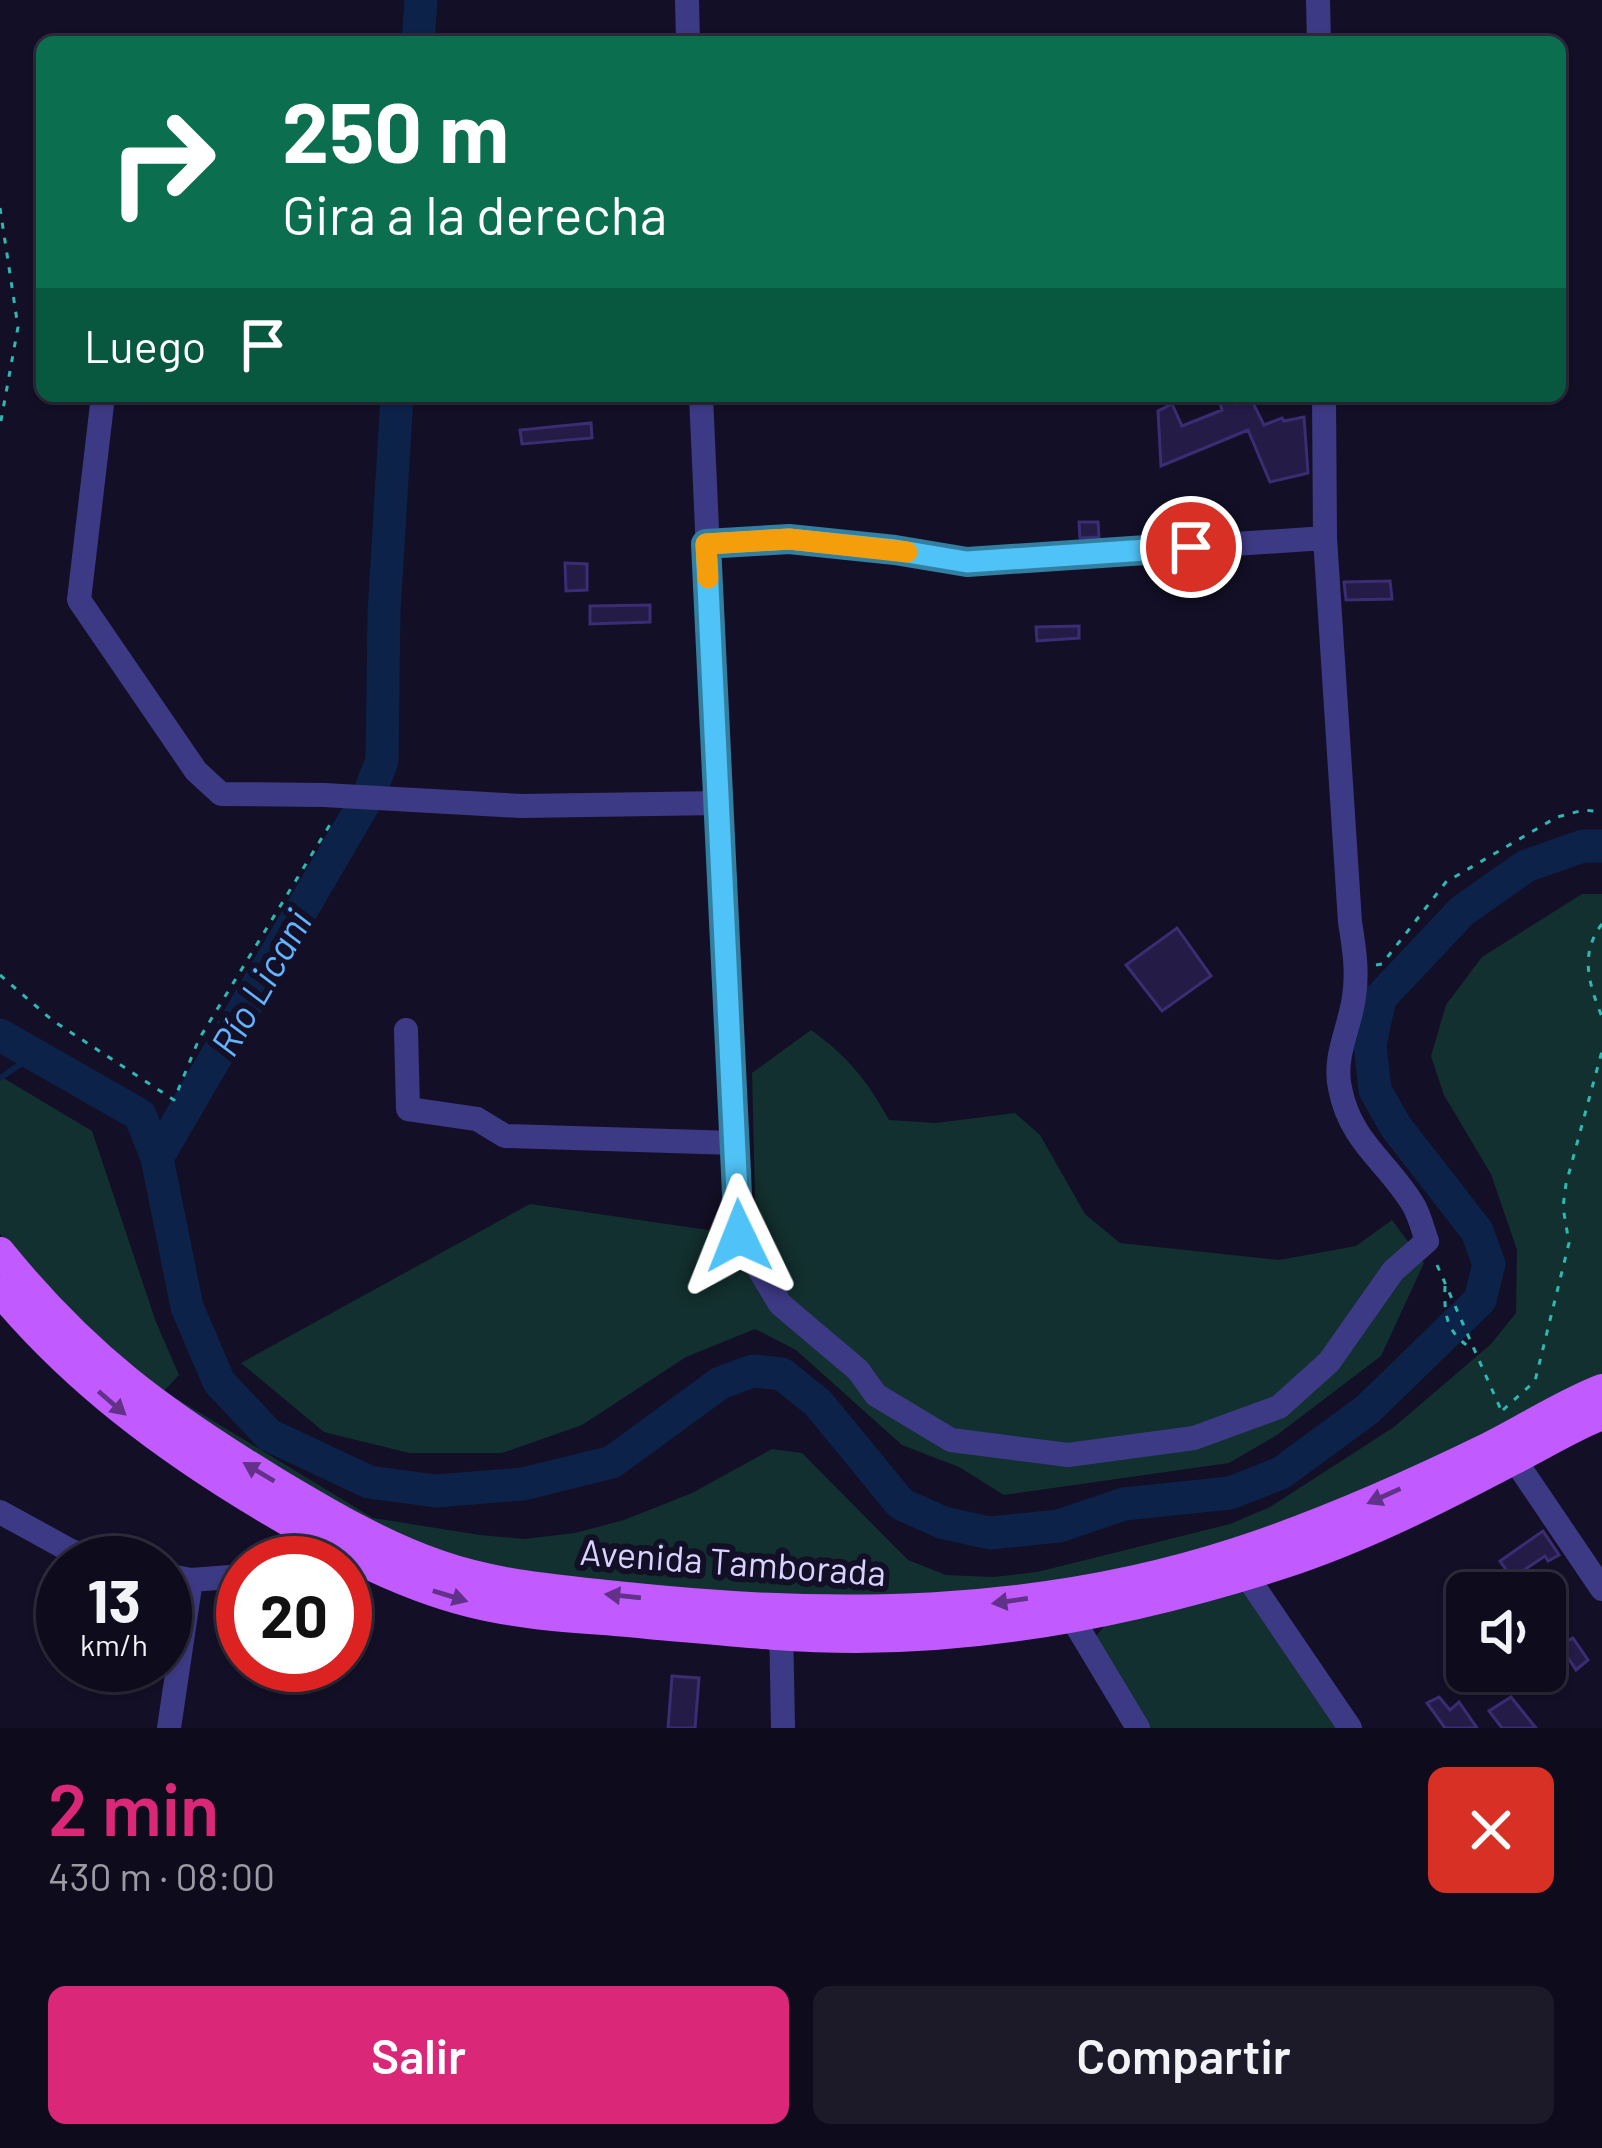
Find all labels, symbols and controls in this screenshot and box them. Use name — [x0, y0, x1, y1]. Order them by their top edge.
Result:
text: 250 m — [282, 79, 509, 180]
icon: right — [84, 84, 240, 240]
text: Gira a la derecha — [282, 181, 667, 246]
icon: arrive — [230, 312, 296, 378]
text: Luego — [84, 318, 206, 372]
pin — [1140, 496, 1242, 598]
icon: arrive — [1158, 514, 1224, 580]
water label: Río Licani — [199, 900, 321, 1063]
position arrow — [676, 1173, 802, 1299]
one-way arrow — [97, 1389, 127, 1415]
one-way arrow — [242, 1462, 276, 1483]
one-way arrow — [1366, 1486, 1401, 1506]
street label: Avenida Tamborada — [578, 1529, 888, 1593]
speed limit sign: 20 — [216, 1536, 372, 1692]
text: 13 — [87, 1563, 141, 1635]
map controls — [1446, 1572, 1566, 1692]
button: sound — [1446, 1572, 1566, 1692]
one-way arrow — [604, 1587, 641, 1606]
one-way arrow — [432, 1588, 469, 1607]
one-way arrow — [991, 1591, 1028, 1610]
text: km/h — [80, 1626, 148, 1662]
text: 2 min — [48, 1764, 219, 1850]
button: close — [1428, 1767, 1554, 1893]
text: 430 m · 08:00 — [48, 1852, 275, 1899]
button: Salir — [48, 1986, 789, 2124]
button: Compartir — [813, 1986, 1554, 2124]

